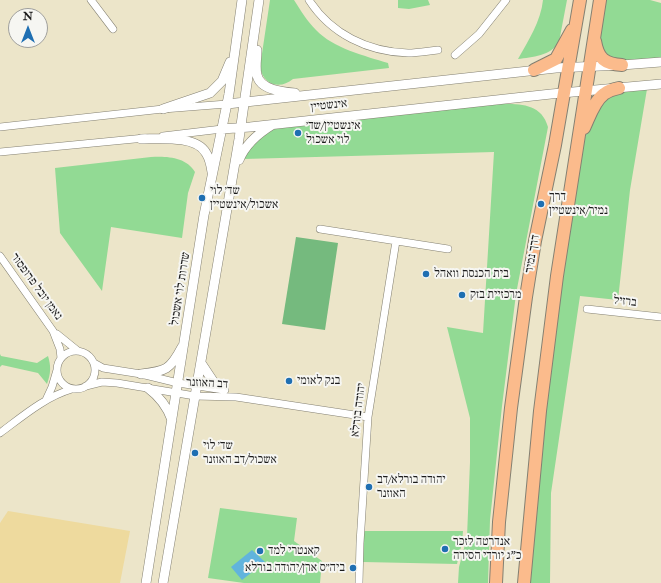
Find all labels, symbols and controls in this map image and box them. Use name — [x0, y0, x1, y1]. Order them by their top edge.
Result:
north arrow — [8, 8, 48, 48]
text: N — [23, 10, 33, 23]
street label: אינשטיין — [310, 97, 348, 115]
place label: אינשטיין/שד׳ לוי אשכול — [306, 119, 361, 147]
marker: אינשטיין/שד׳ לוי אשכול — [293, 128, 303, 138]
place label: שד׳ לוי אשכול/אינשטיין — [210, 184, 278, 212]
place label: דרך נמיר/אינשטיין — [549, 190, 608, 218]
marker: שד׳ לוי אשכול/אינשטיין — [197, 193, 207, 203]
marker: דרך נמיר/אינשטיין — [536, 199, 546, 209]
street label: דרך נמיר — [523, 234, 543, 274]
street label: נאמן יובל פרופסור — [7, 251, 65, 323]
street label: שדרות לוי אשכול — [168, 251, 194, 327]
place label: בית הכנסת וואהל — [434, 267, 509, 281]
marker: בית הכנסת וואהל — [421, 269, 431, 279]
place label: מרכזיית בזק — [470, 288, 522, 302]
marker: מרכזיית בזק — [457, 290, 467, 300]
street label: ברזיל — [612, 293, 638, 311]
place label: בנק לאומי — [297, 374, 340, 388]
street label: דב האוזנר — [186, 376, 228, 392]
marker: בנק לאומי — [284, 376, 294, 386]
street label: יהודה בורלא — [349, 382, 369, 438]
place label: שד׳ לוי אשכול/דב האוזנר — [203, 439, 277, 467]
marker: שד׳ לוי אשכול/דב האוזנר — [190, 448, 200, 458]
place label: יהודה בורלא/דב האוזנר — [377, 473, 446, 501]
marker: יהודה בורלא/דב האוזנר — [364, 482, 374, 492]
place label: אנדרטה לזכר כ"ג יורדי הסירה — [453, 535, 522, 563]
place label: קאנטרי למד — [268, 544, 320, 558]
marker: אנדרטה לזכר כ"ג יורדי הסירה — [440, 544, 450, 554]
marker: קאנטרי למד — [255, 546, 265, 556]
place label: ביה״ס ארן/יהודה בורלא — [245, 561, 345, 575]
marker: ביה״ס ארן/יהודה בורלא — [348, 563, 358, 573]

